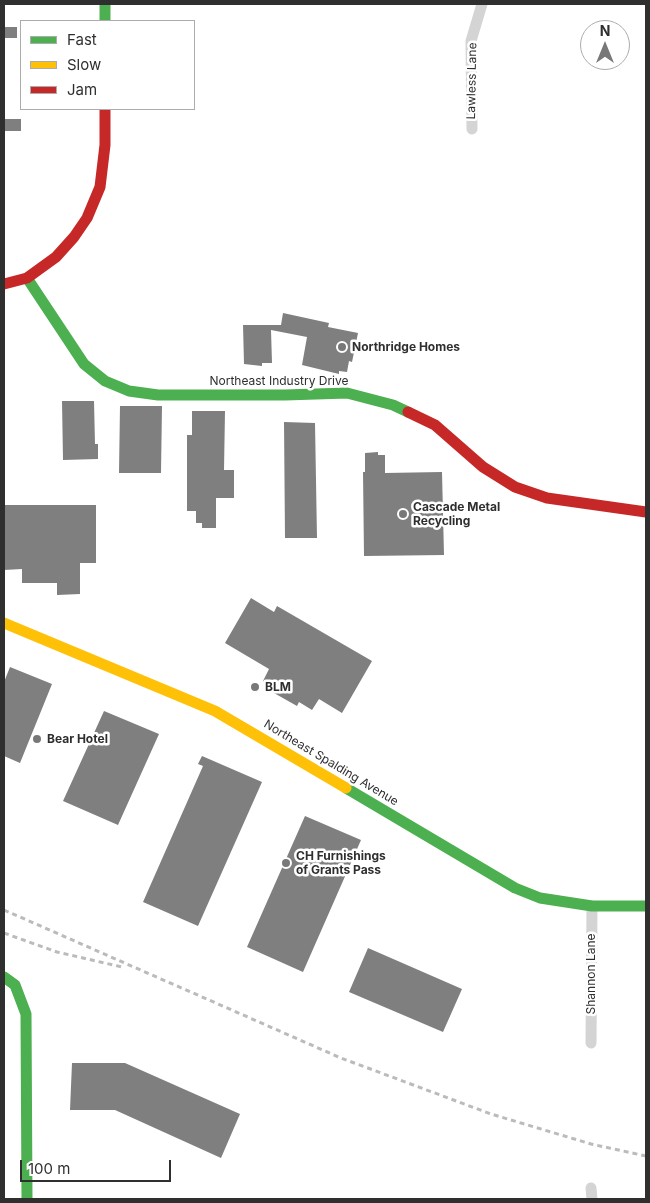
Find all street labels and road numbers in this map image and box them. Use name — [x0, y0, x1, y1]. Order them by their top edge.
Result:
street label: Lawless Lane — [464, 42, 480, 120]
street label: Northeast Industry Drive — [209, 374, 349, 388]
street label: Northeast Spalding Avenue — [261, 717, 401, 809]
street label: Shannon Lane — [584, 934, 598, 1014]

